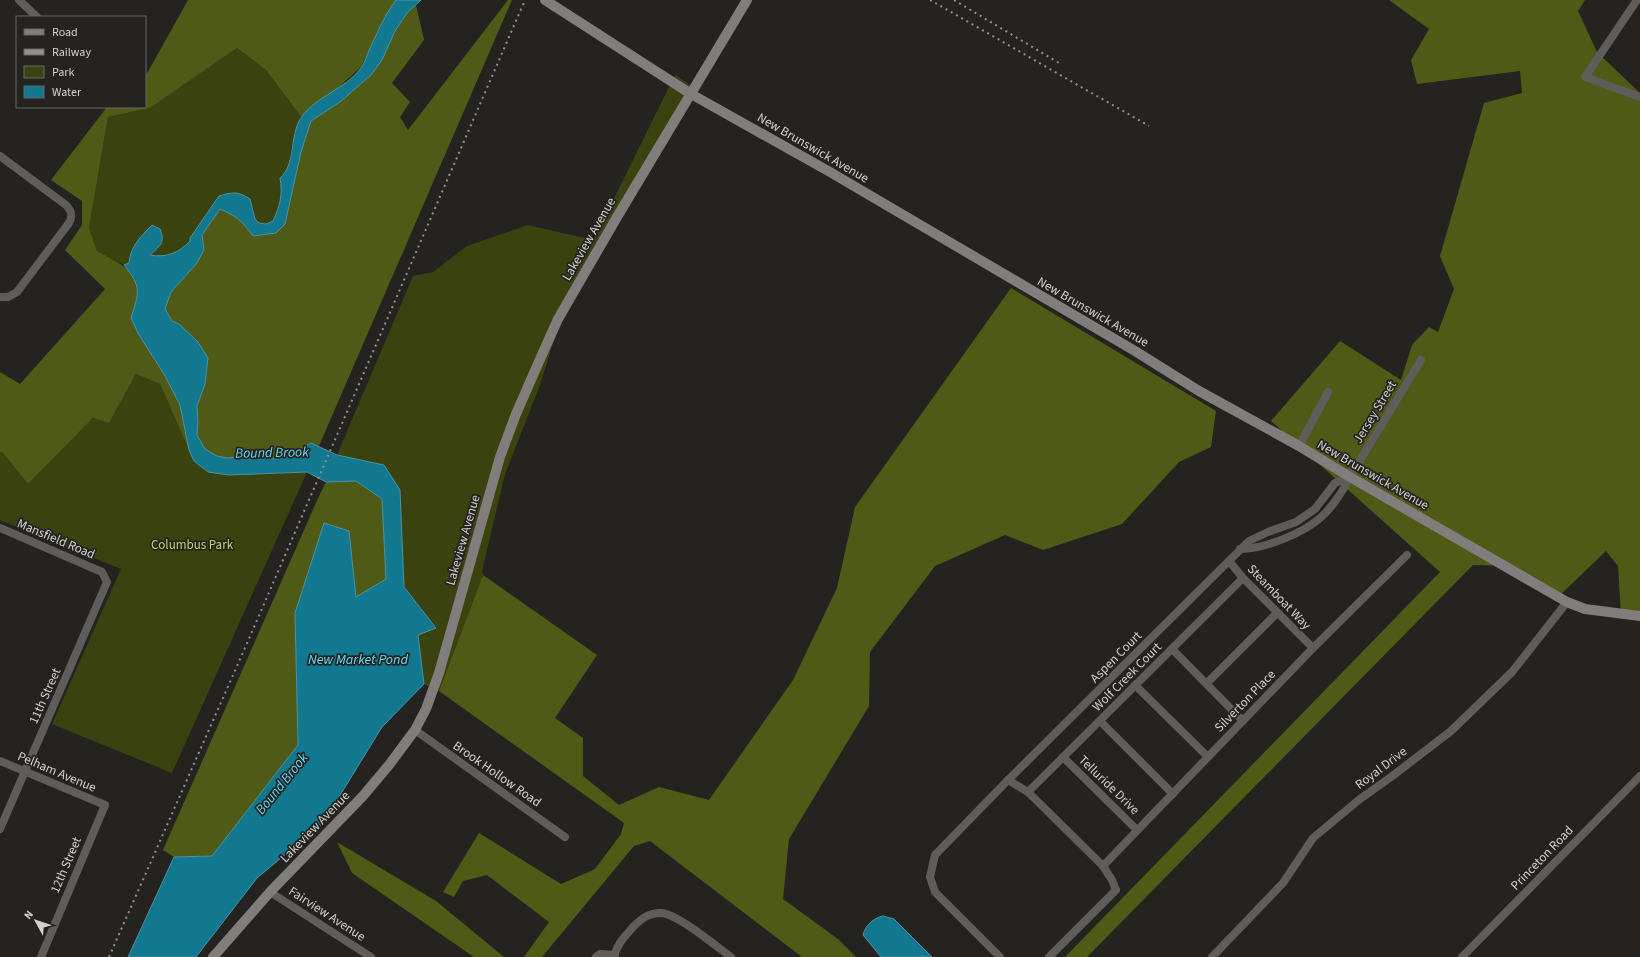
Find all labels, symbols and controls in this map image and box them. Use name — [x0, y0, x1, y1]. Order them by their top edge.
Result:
legend — [16, 16, 146, 108]
text: Road — [52, 24, 78, 41]
text: Railway — [52, 44, 91, 61]
text: Park — [52, 64, 74, 81]
text: Water — [52, 84, 82, 101]
street label: New Brunswick Avenue — [754, 109, 872, 187]
street label: Lakeview Avenue — [558, 194, 620, 284]
street label: New Brunswick Avenue — [1034, 273, 1152, 351]
street label: Jersey Street — [1349, 377, 1401, 447]
street label: New Brunswick Avenue — [1314, 436, 1432, 514]
water label: Bound Brook — [235, 442, 309, 464]
street label: Lakeview Avenue — [441, 493, 485, 587]
street label: Mansfield Road — [14, 514, 98, 564]
park label: Columbus Park — [151, 536, 234, 554]
street label: Steamboat Way — [1243, 560, 1315, 634]
street label: Aspen Court — [1086, 627, 1146, 687]
street label: Wolf Creek Court — [1088, 638, 1166, 716]
water label: New Market Pond — [308, 650, 408, 670]
street label: 11th Street — [25, 665, 66, 727]
street label: Silverton Place — [1210, 666, 1280, 736]
street label: Brook Hollow Road — [449, 737, 545, 811]
street label: Royal Drive — [1351, 743, 1411, 793]
street label: Pelham Avenue — [15, 747, 99, 797]
water label: Bound Brook — [251, 749, 313, 819]
street label: Telluride Drive — [1075, 751, 1143, 819]
street label: Lakeview Avenue — [276, 787, 354, 867]
street label: Princeton Road — [1507, 822, 1577, 894]
street label: 12th Street — [46, 834, 86, 896]
street label: Fairview Avenue — [285, 882, 369, 946]
north arrow — [16, 901, 56, 941]
text: N — [21, 907, 37, 923]

